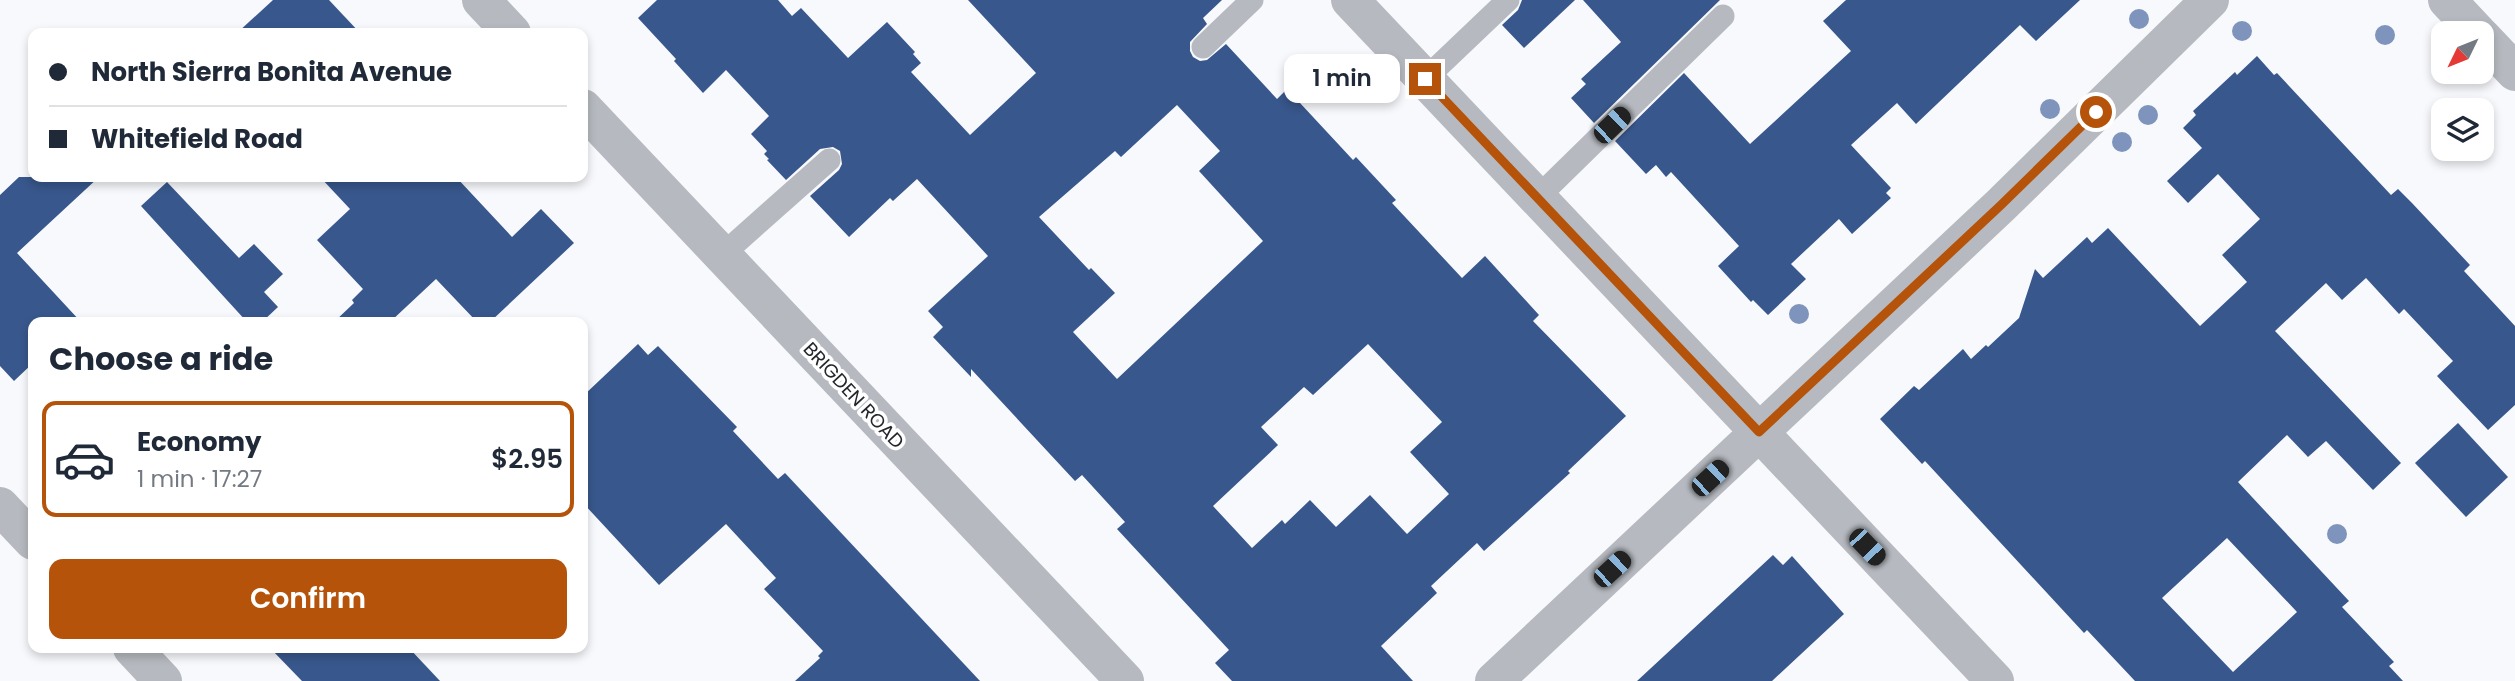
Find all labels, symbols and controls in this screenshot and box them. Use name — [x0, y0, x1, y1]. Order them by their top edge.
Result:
north arrow — [2431, 21, 2494, 84]
map controls — [2431, 21, 2494, 161]
text: North Sierra Bonita Avenue — [91, 54, 452, 90]
callout: 1 min — [1285, 55, 1400, 104]
text: 1 min — [1312, 62, 1372, 94]
route end — [1409, 63, 1441, 95]
route start — [2080, 96, 2112, 128]
button: layers — [2431, 98, 2494, 161]
car — [1590, 103, 1635, 147]
text: Whitefield Road — [91, 121, 303, 157]
text: Choose a ride — [49, 336, 273, 381]
street label: BRIGDEN ROAD — [797, 336, 910, 455]
text: Economy — [137, 424, 261, 460]
icon: car — [53, 428, 116, 491]
text: $2.95 — [491, 441, 563, 477]
car — [1688, 456, 1733, 500]
text: 1 min · 17:27 — [137, 463, 262, 495]
car — [1845, 525, 1890, 569]
car — [1590, 547, 1635, 591]
button: Confirm — [49, 559, 567, 639]

